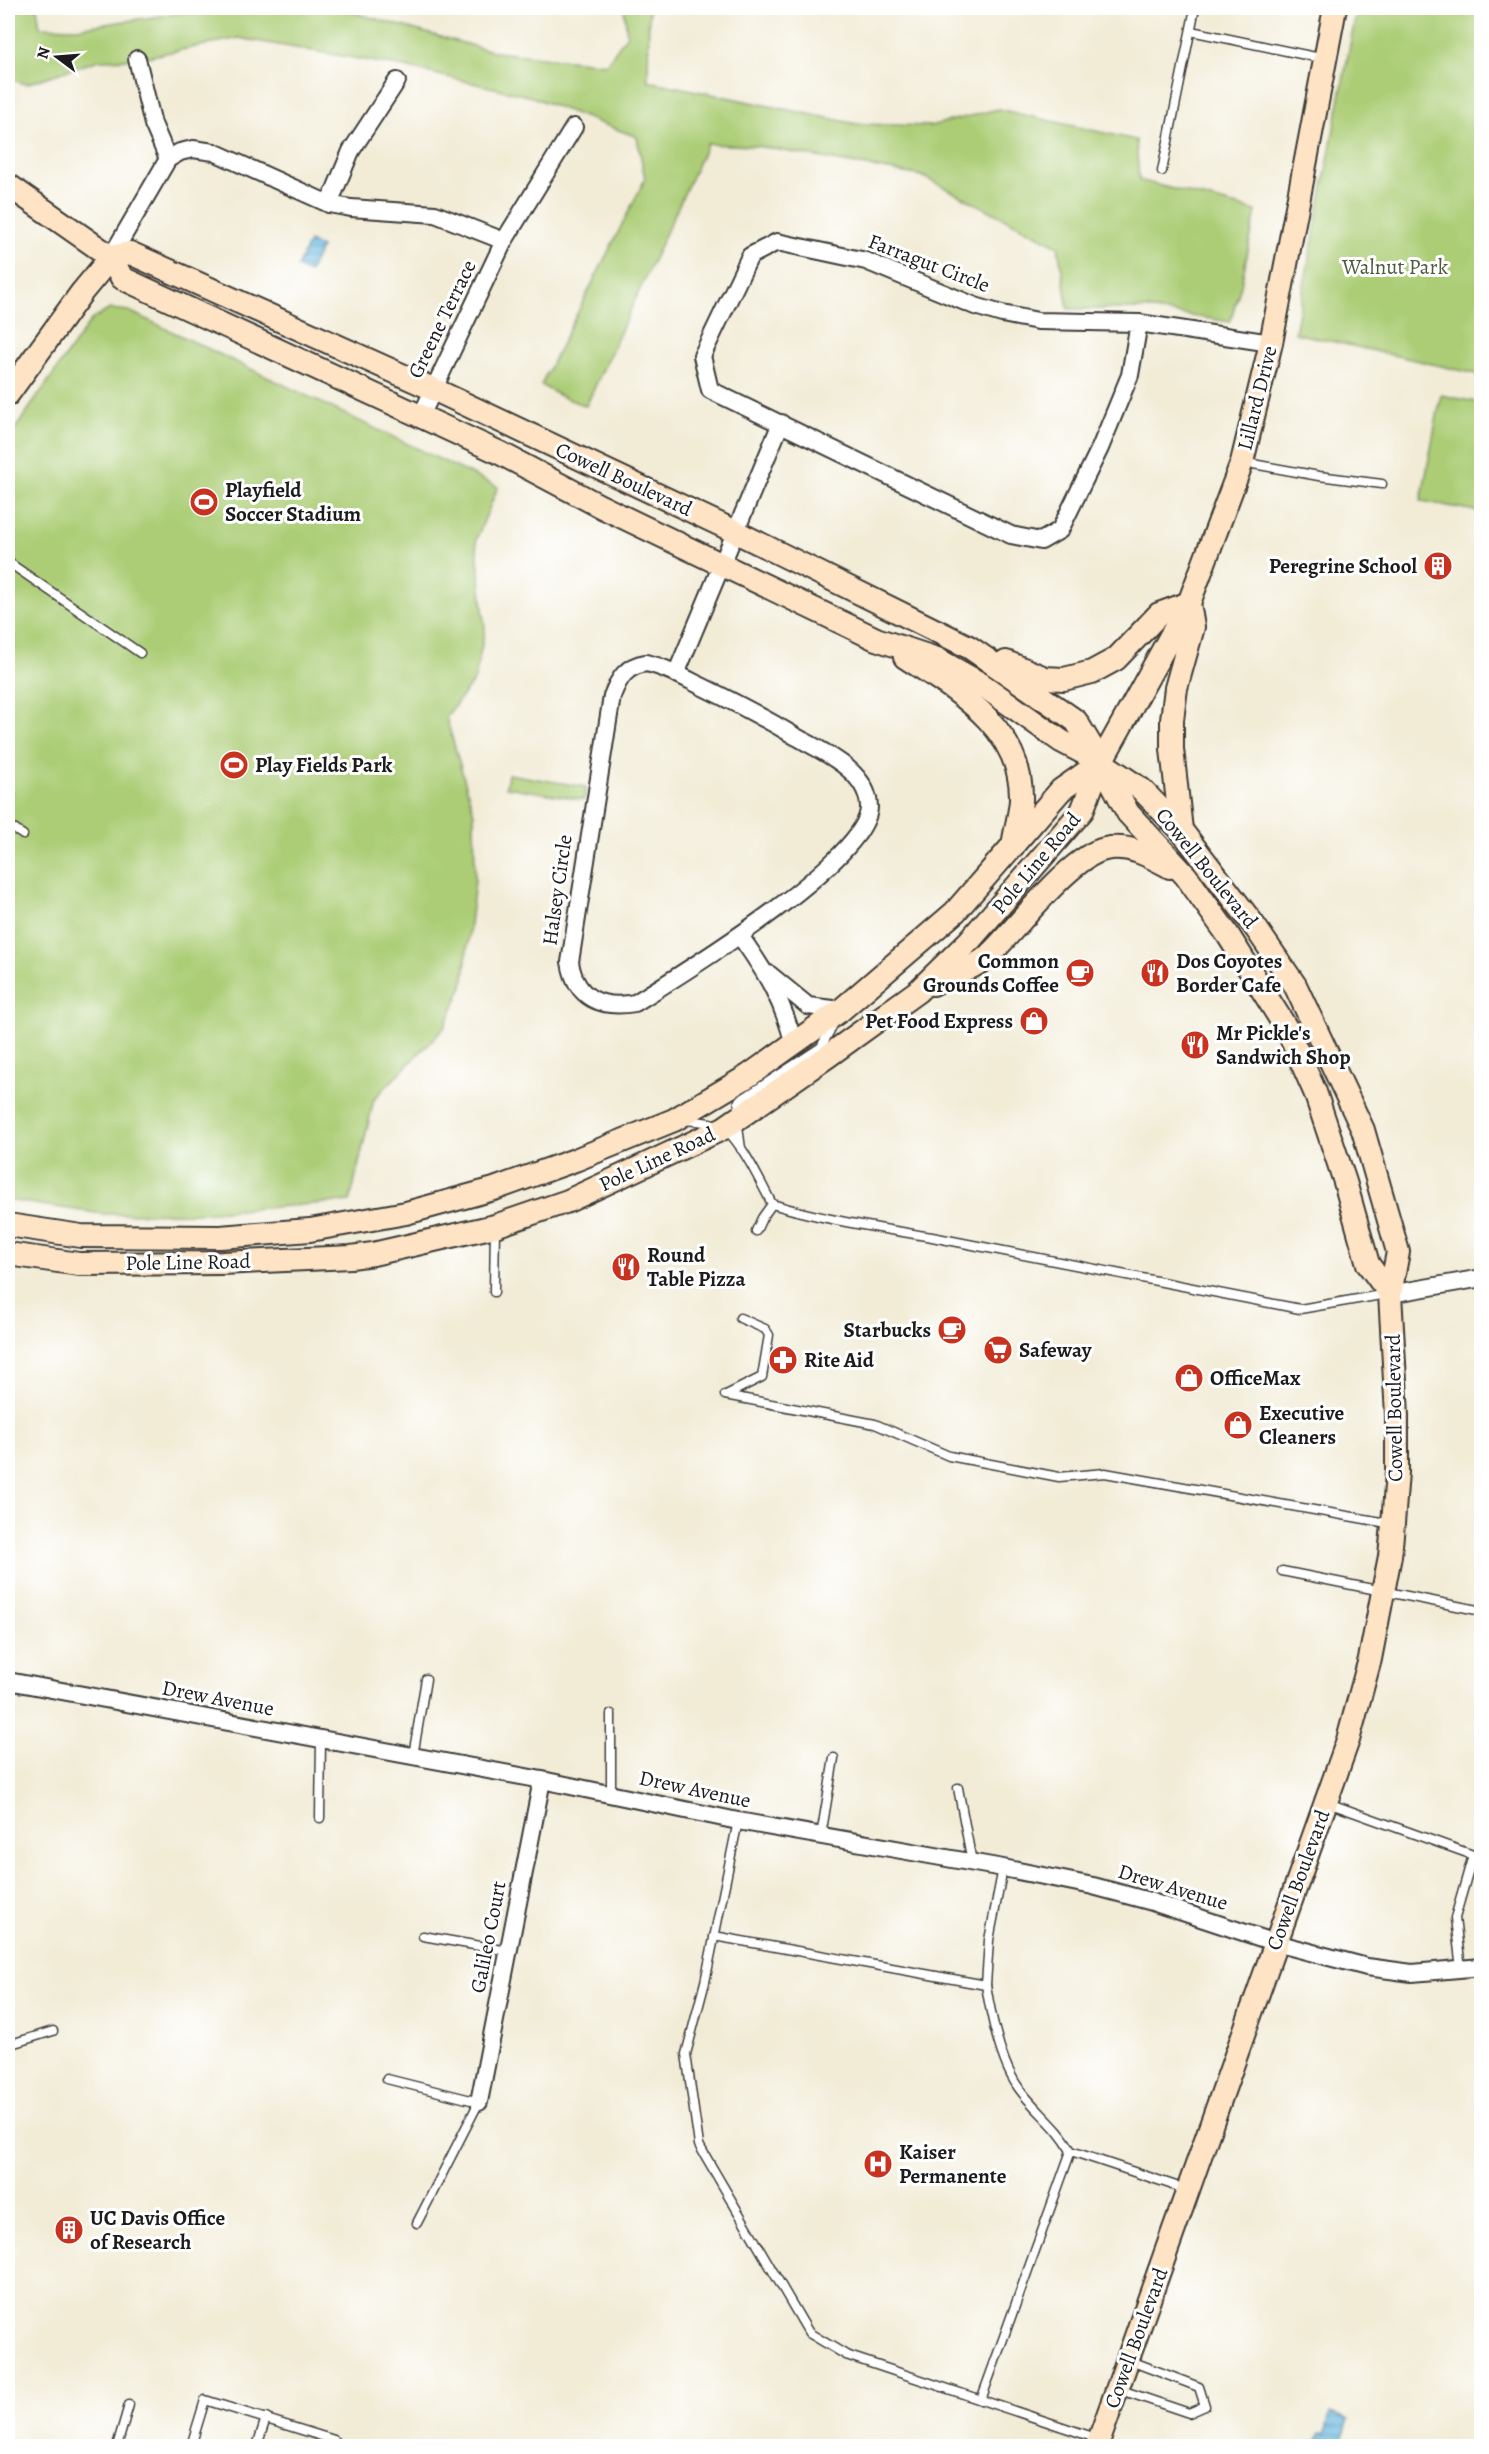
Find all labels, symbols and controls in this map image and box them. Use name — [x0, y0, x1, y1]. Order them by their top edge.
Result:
north arrow — [27, 27, 87, 87]
text: N — [31, 44, 56, 62]
street label: Farragut Circle — [864, 227, 994, 299]
park label: Walnut Park — [1341, 253, 1449, 281]
street label: Greene Terrace — [401, 255, 483, 383]
street label: Lillard Drive — [1230, 343, 1284, 453]
street label: Cowell Boulevard — [551, 435, 698, 523]
place label: Playfield Soccer Stadium — [225, 476, 362, 528]
sports icon: Playfield Soccer Stadium — [188, 486, 220, 518]
building icon: Peregrine School — [1422, 550, 1454, 582]
place label: Peregrine School — [1269, 552, 1417, 580]
sports icon: Play Fields Park — [218, 749, 250, 781]
place label: Play Fields Park — [255, 751, 393, 779]
street label: Cowell Boulevard — [1150, 802, 1265, 935]
street label: Pole Line Road — [985, 806, 1087, 920]
street label: Halsey Circle — [535, 833, 579, 947]
place label: Common Grounds Coffee — [923, 947, 1059, 999]
place label: Dos Coyotes Border Cafe — [1176, 947, 1282, 999]
cafe icon: Common Grounds Coffee — [1064, 957, 1096, 989]
restaurant icon: Dos Coyotes Border Cafe — [1139, 957, 1171, 989]
shop icon: Pet Food Express — [1018, 1005, 1050, 1037]
place label: Pet Food Express — [865, 1007, 1013, 1035]
place label: Mr Pickle's Sandwich Shop — [1216, 1019, 1351, 1071]
restaurant icon: Mr Pickle's Sandwich Shop — [1179, 1029, 1211, 1061]
street label: Pole Line Road — [594, 1120, 720, 1198]
place label: Round Table Pizza — [647, 1241, 746, 1293]
street label: Pole Line Road — [125, 1247, 252, 1277]
restaurant icon: Round Table Pizza — [610, 1251, 642, 1283]
cafe icon: Starbucks — [936, 1314, 968, 1346]
place label: Starbucks — [844, 1316, 931, 1344]
street label: Cowell Boulevard — [1379, 1333, 1409, 1482]
supermarket icon: Safeway — [982, 1334, 1014, 1366]
place label: Safeway — [1019, 1336, 1093, 1364]
pharmacy icon: Rite Aid — [767, 1344, 799, 1376]
place label: Rite Aid — [804, 1346, 875, 1374]
shop icon: OfficeMax — [1173, 1362, 1205, 1394]
place label: OfficeMax — [1210, 1364, 1301, 1392]
place label: Executive Cleaners — [1259, 1399, 1344, 1451]
shop icon: Executive Cleaners — [1222, 1409, 1254, 1441]
street label: Drew Avenue — [160, 1673, 276, 1723]
street label: Drew Avenue — [637, 1764, 753, 1814]
street label: Cowell Boulevard — [1260, 1805, 1337, 1954]
street label: Drew Avenue — [1115, 1857, 1231, 1917]
street label: Galileo Court — [463, 1879, 513, 1995]
place label: Kaiser Permanente — [899, 2138, 1007, 2190]
hospital icon: Kaiser Permanente — [862, 2148, 894, 2180]
place label: UC Davis Office of Research — [90, 2204, 226, 2256]
building icon: UC Davis Office of Research — [53, 2214, 85, 2246]
street label: Cowell Boulevard — [1098, 2263, 1175, 2412]

